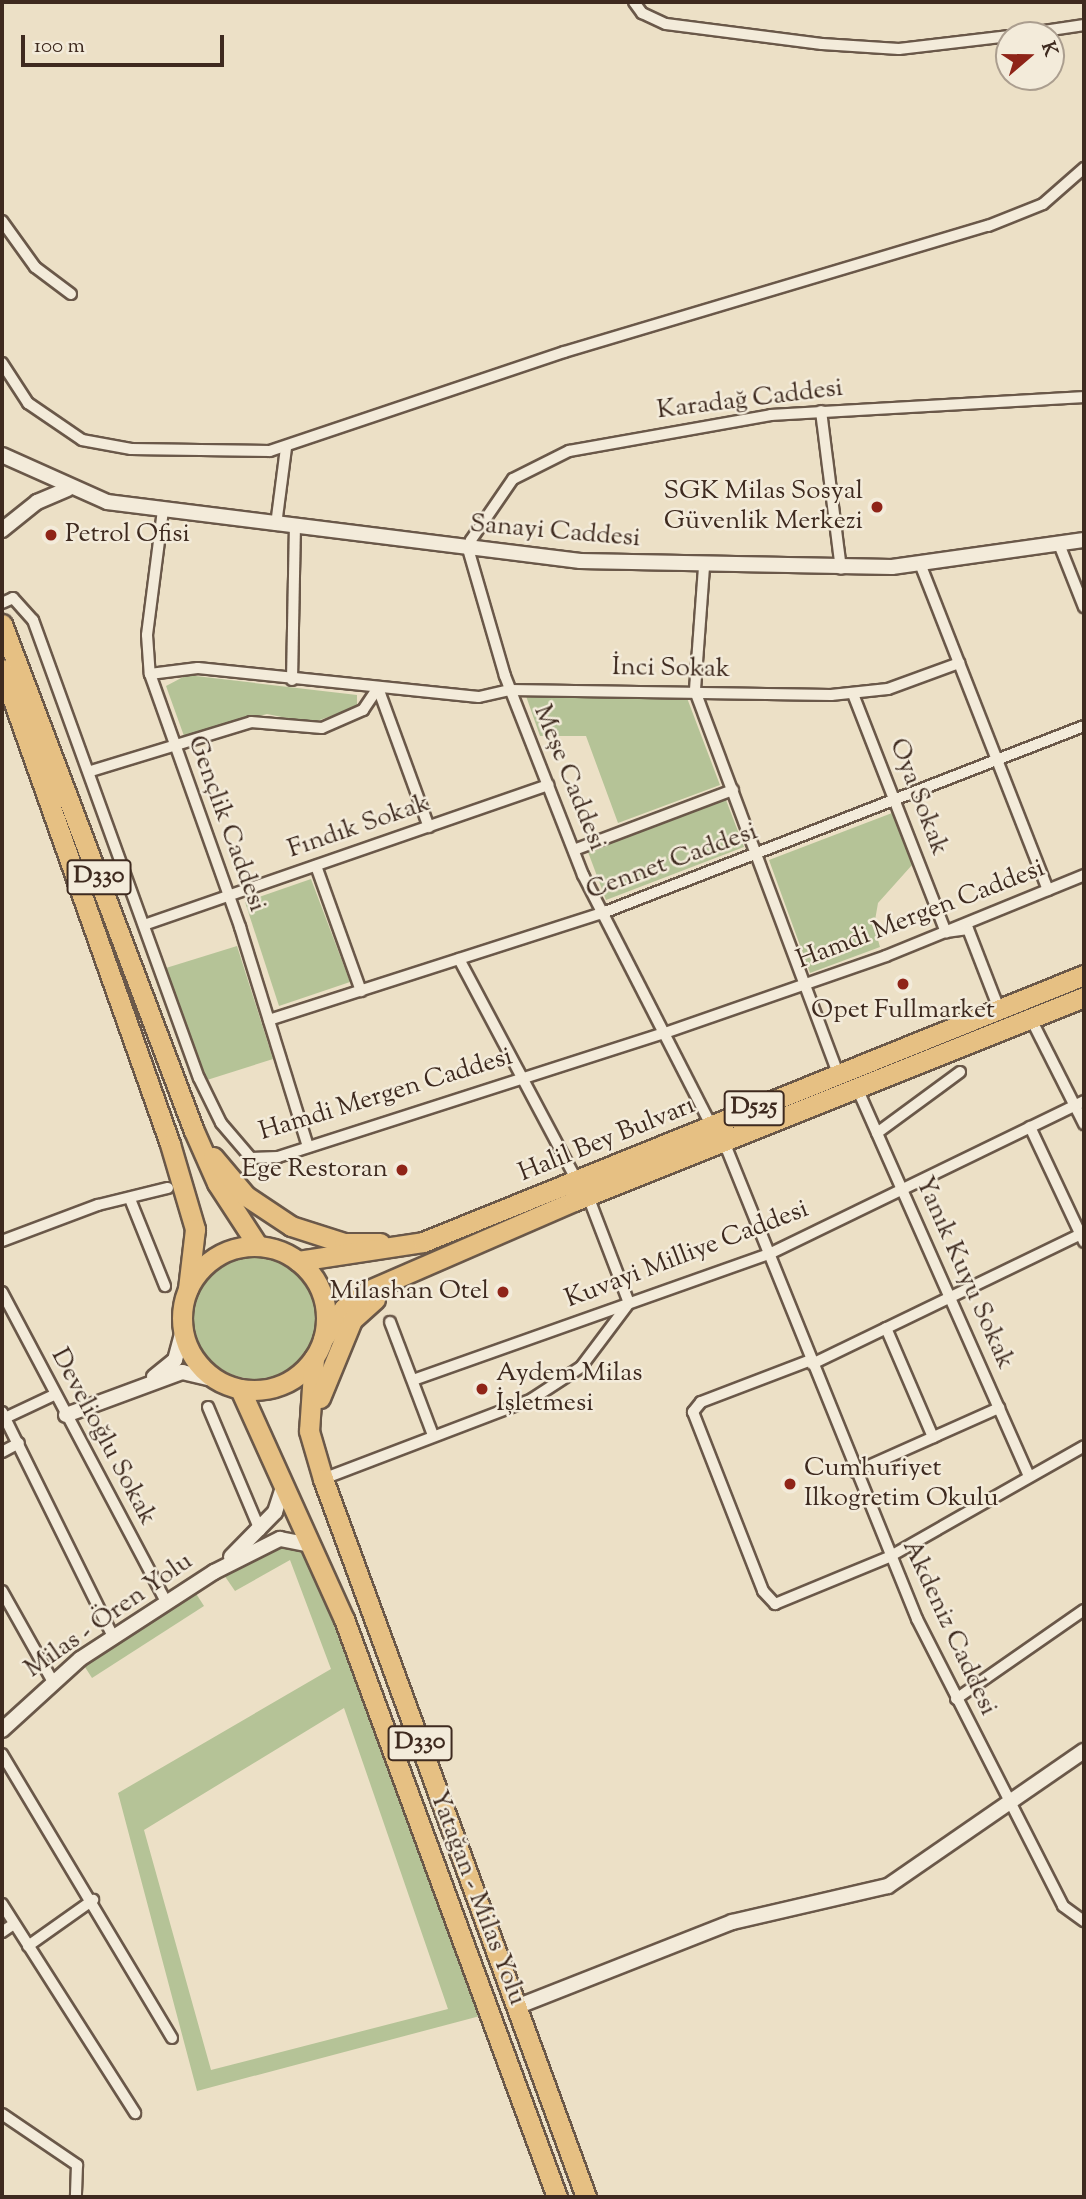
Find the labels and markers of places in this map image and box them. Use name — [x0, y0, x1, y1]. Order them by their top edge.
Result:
place label: SGK Milas Sosyal Güvenlik Merkezi — [663, 476, 863, 538]
marker: SGK Milas Sosyal Güvenlik Merkezi — [869, 499, 885, 515]
place label: Petrol Ofisi — [65, 519, 190, 551]
marker: Petrol Ofisi — [43, 527, 59, 543]
marker: Opet Fullmarket — [895, 976, 911, 992]
place label: Opet Fullmarket — [811, 995, 995, 1027]
place label: Ege Restoran — [242, 1154, 388, 1186]
marker: Ege Restoran — [394, 1162, 410, 1178]
place label: Milashan Otel — [330, 1276, 489, 1308]
marker: Milashan Otel — [495, 1284, 511, 1300]
place label: Aydem Milas İşletmesi — [496, 1358, 642, 1420]
marker: Aydem Milas İşletmesi — [474, 1381, 490, 1397]
place label: Cumhuriyet Ilkogretim Okulu — [804, 1453, 998, 1514]
marker: Cumhuriyet Ilkogretim Okulu — [782, 1476, 798, 1492]

